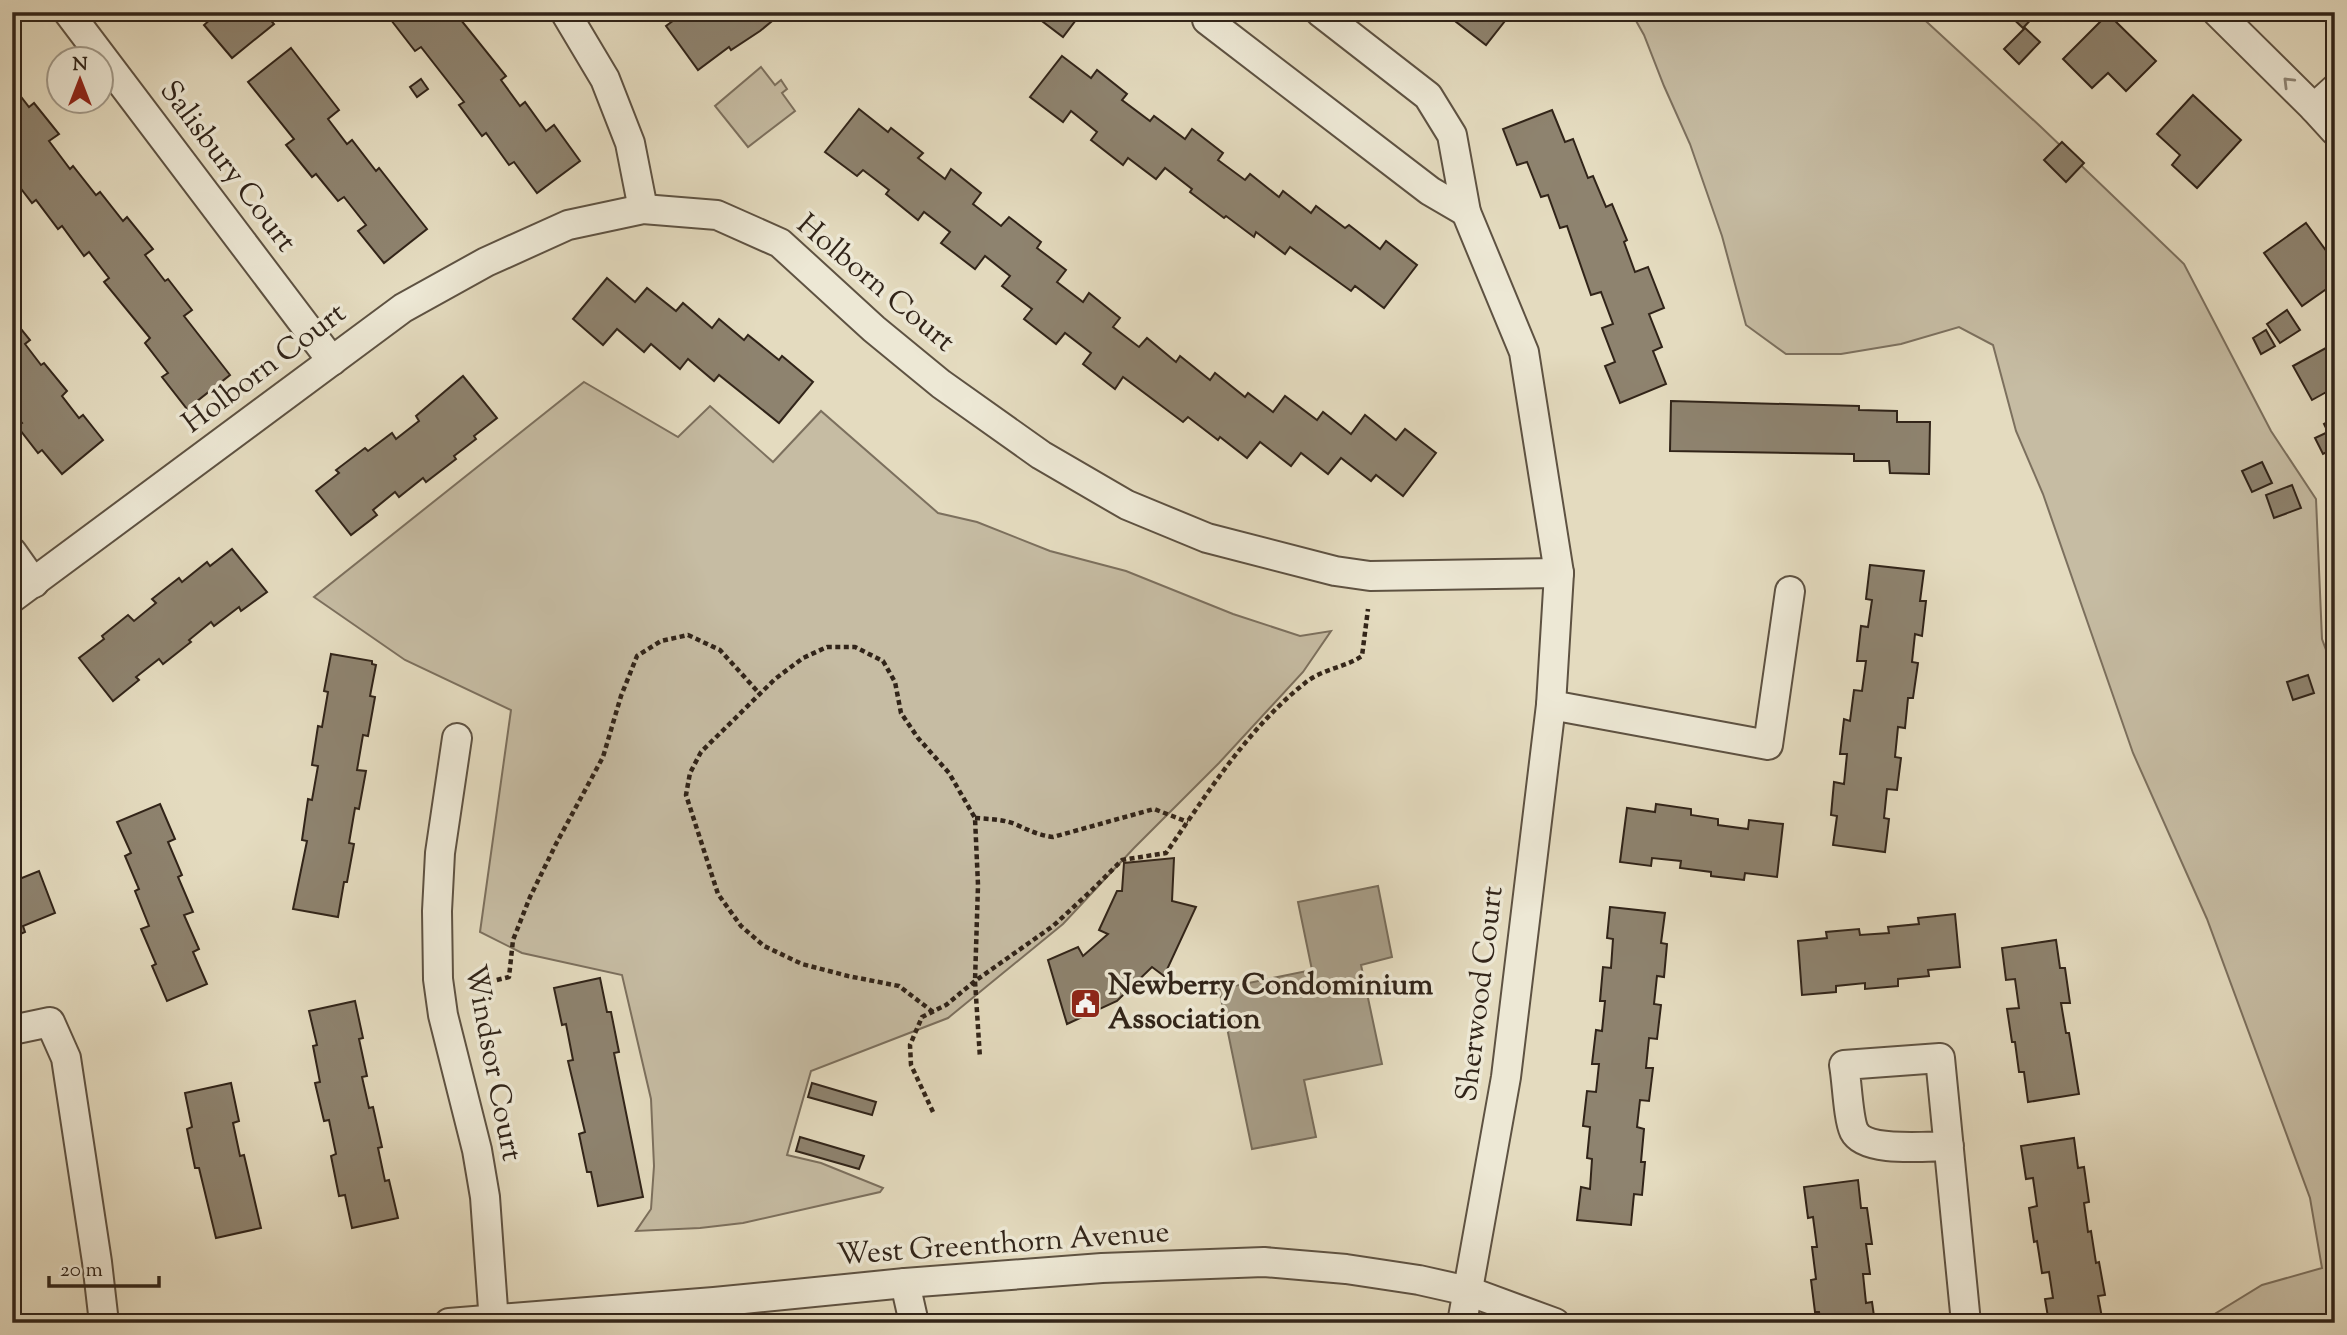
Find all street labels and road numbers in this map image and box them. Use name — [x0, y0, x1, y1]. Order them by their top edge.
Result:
street label: Salisbury Court — [148, 72, 306, 262]
street label: Holborn Court — [786, 205, 964, 363]
street label: Holborn Court — [174, 293, 356, 445]
street label: Sherwood Court — [1446, 884, 1516, 1104]
street label: Windsor Court — [452, 961, 532, 1165]
street label: West Greenthorn Avenue — [835, 1212, 1171, 1278]

